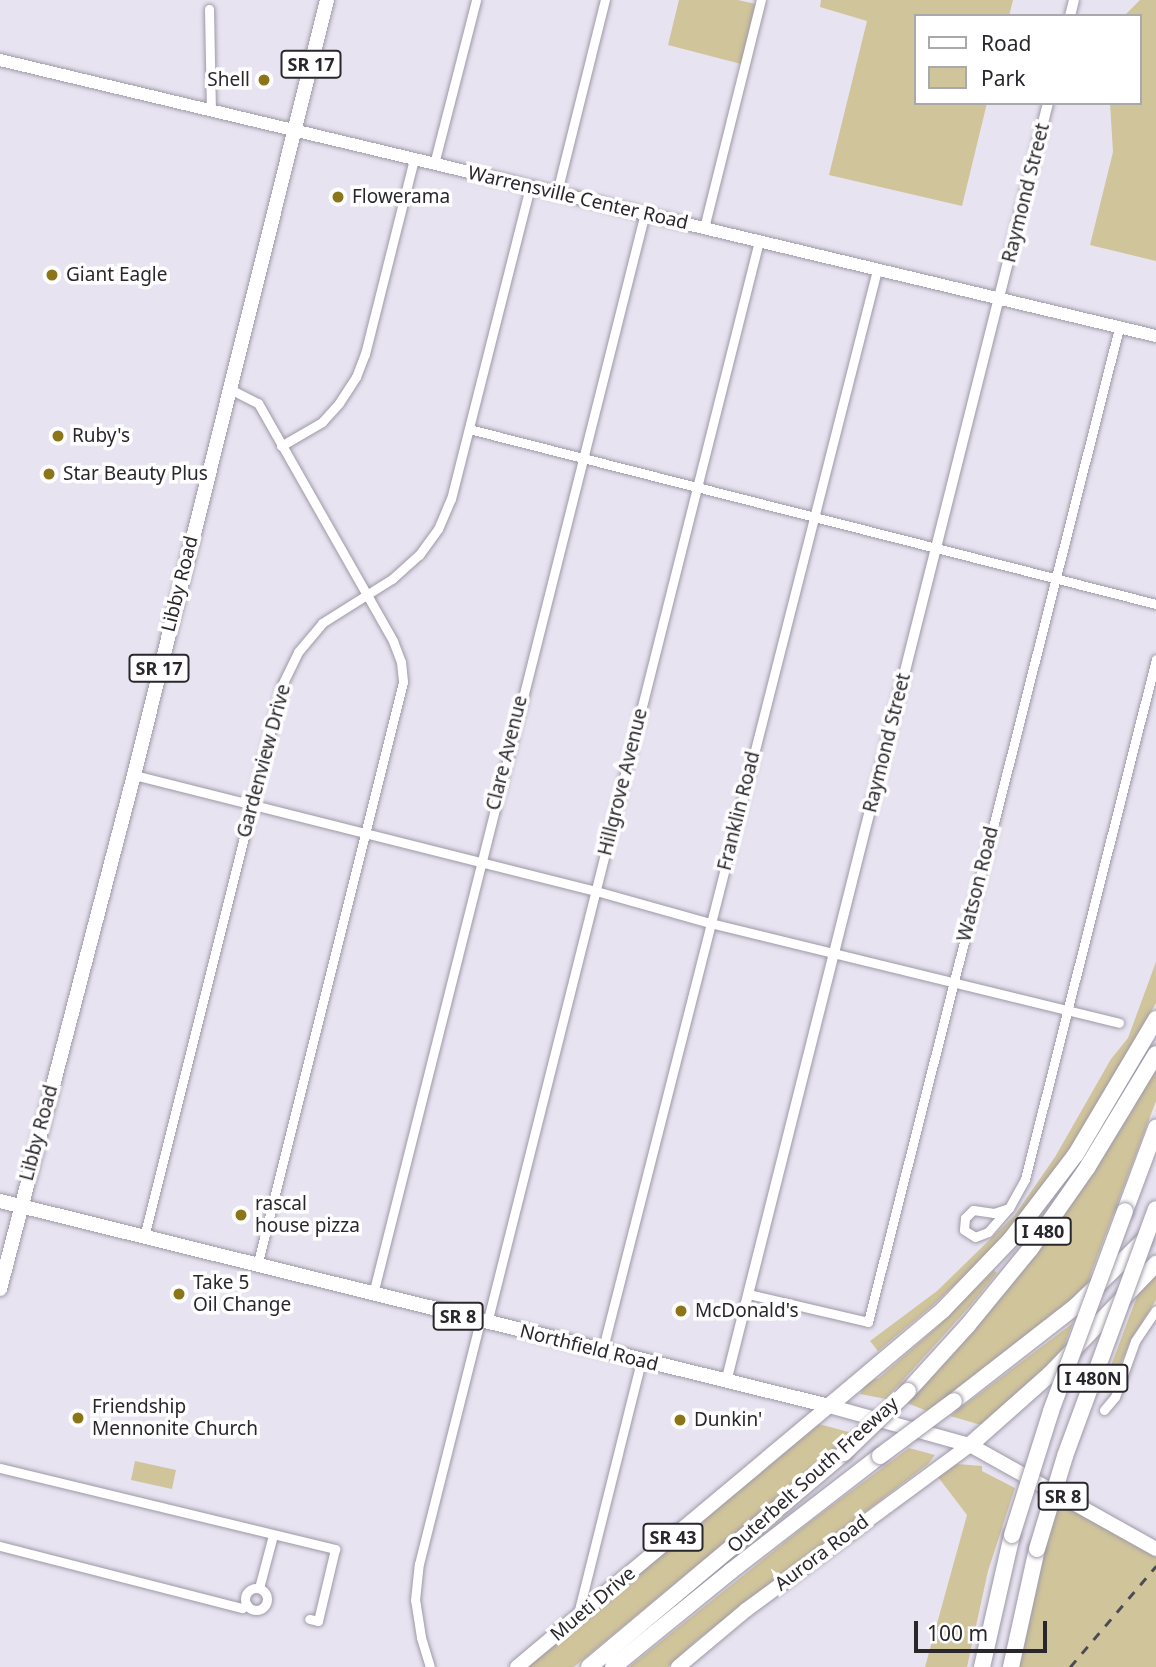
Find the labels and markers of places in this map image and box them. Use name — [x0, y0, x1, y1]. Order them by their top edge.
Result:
place label: Shell — [207, 69, 250, 91]
marker: Shell — [256, 72, 272, 88]
place label: Flowerama — [352, 186, 450, 208]
marker: Flowerama — [330, 189, 346, 205]
place label: Giant Eagle — [66, 264, 167, 286]
marker: Giant Eagle — [44, 267, 60, 283]
place label: Ruby's — [72, 425, 130, 447]
marker: Ruby's — [50, 428, 66, 444]
place label: Star Beauty Plus — [63, 463, 208, 485]
marker: Star Beauty Plus — [41, 466, 57, 482]
place label: rascal house pizza — [255, 1193, 360, 1237]
marker: rascal house pizza — [233, 1207, 249, 1223]
place label: Take 5 Oil Change — [193, 1272, 291, 1316]
marker: Take 5 Oil Change — [171, 1286, 187, 1302]
place label: McDonald's — [695, 1300, 799, 1322]
marker: McDonald's — [673, 1303, 689, 1319]
place label: Friendship Mennonite Church — [92, 1396, 258, 1440]
place label: Dunkin' — [694, 1409, 762, 1431]
marker: Friendship Mennonite Church — [70, 1410, 86, 1426]
marker: Dunkin' — [672, 1412, 688, 1428]

